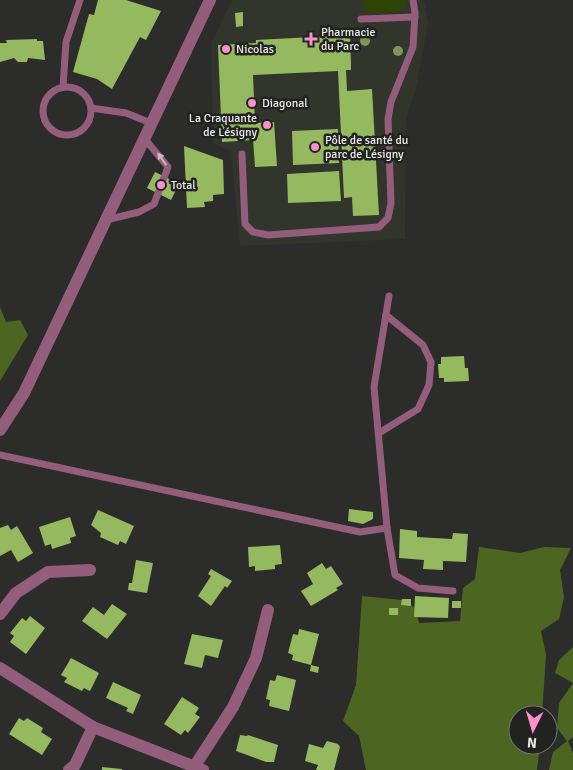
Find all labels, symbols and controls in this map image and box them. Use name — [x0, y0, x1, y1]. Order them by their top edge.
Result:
place label: Pharmacie du Parc — [321, 25, 375, 54]
marker: Pharmacie du Parc — [305, 33, 317, 45]
place label: Nicolas — [236, 42, 274, 57]
marker: Nicolas — [220, 43, 232, 55]
place label: Diagonal — [262, 96, 308, 111]
marker: Diagonal — [246, 97, 258, 109]
place label: La Craquante de Lésigny — [189, 111, 257, 140]
marker: La Craquante de Lésigny — [261, 119, 273, 131]
place label: Pôle de santé du parc de Lésigny — [325, 133, 408, 162]
marker: Pôle de santé du parc de Lésigny — [309, 141, 321, 153]
one-way arrow — [157, 152, 167, 166]
place label: Total — [171, 178, 196, 193]
marker: Total — [155, 179, 167, 191]
north arrow — [508, 705, 558, 755]
text: N — [526, 734, 538, 751]

